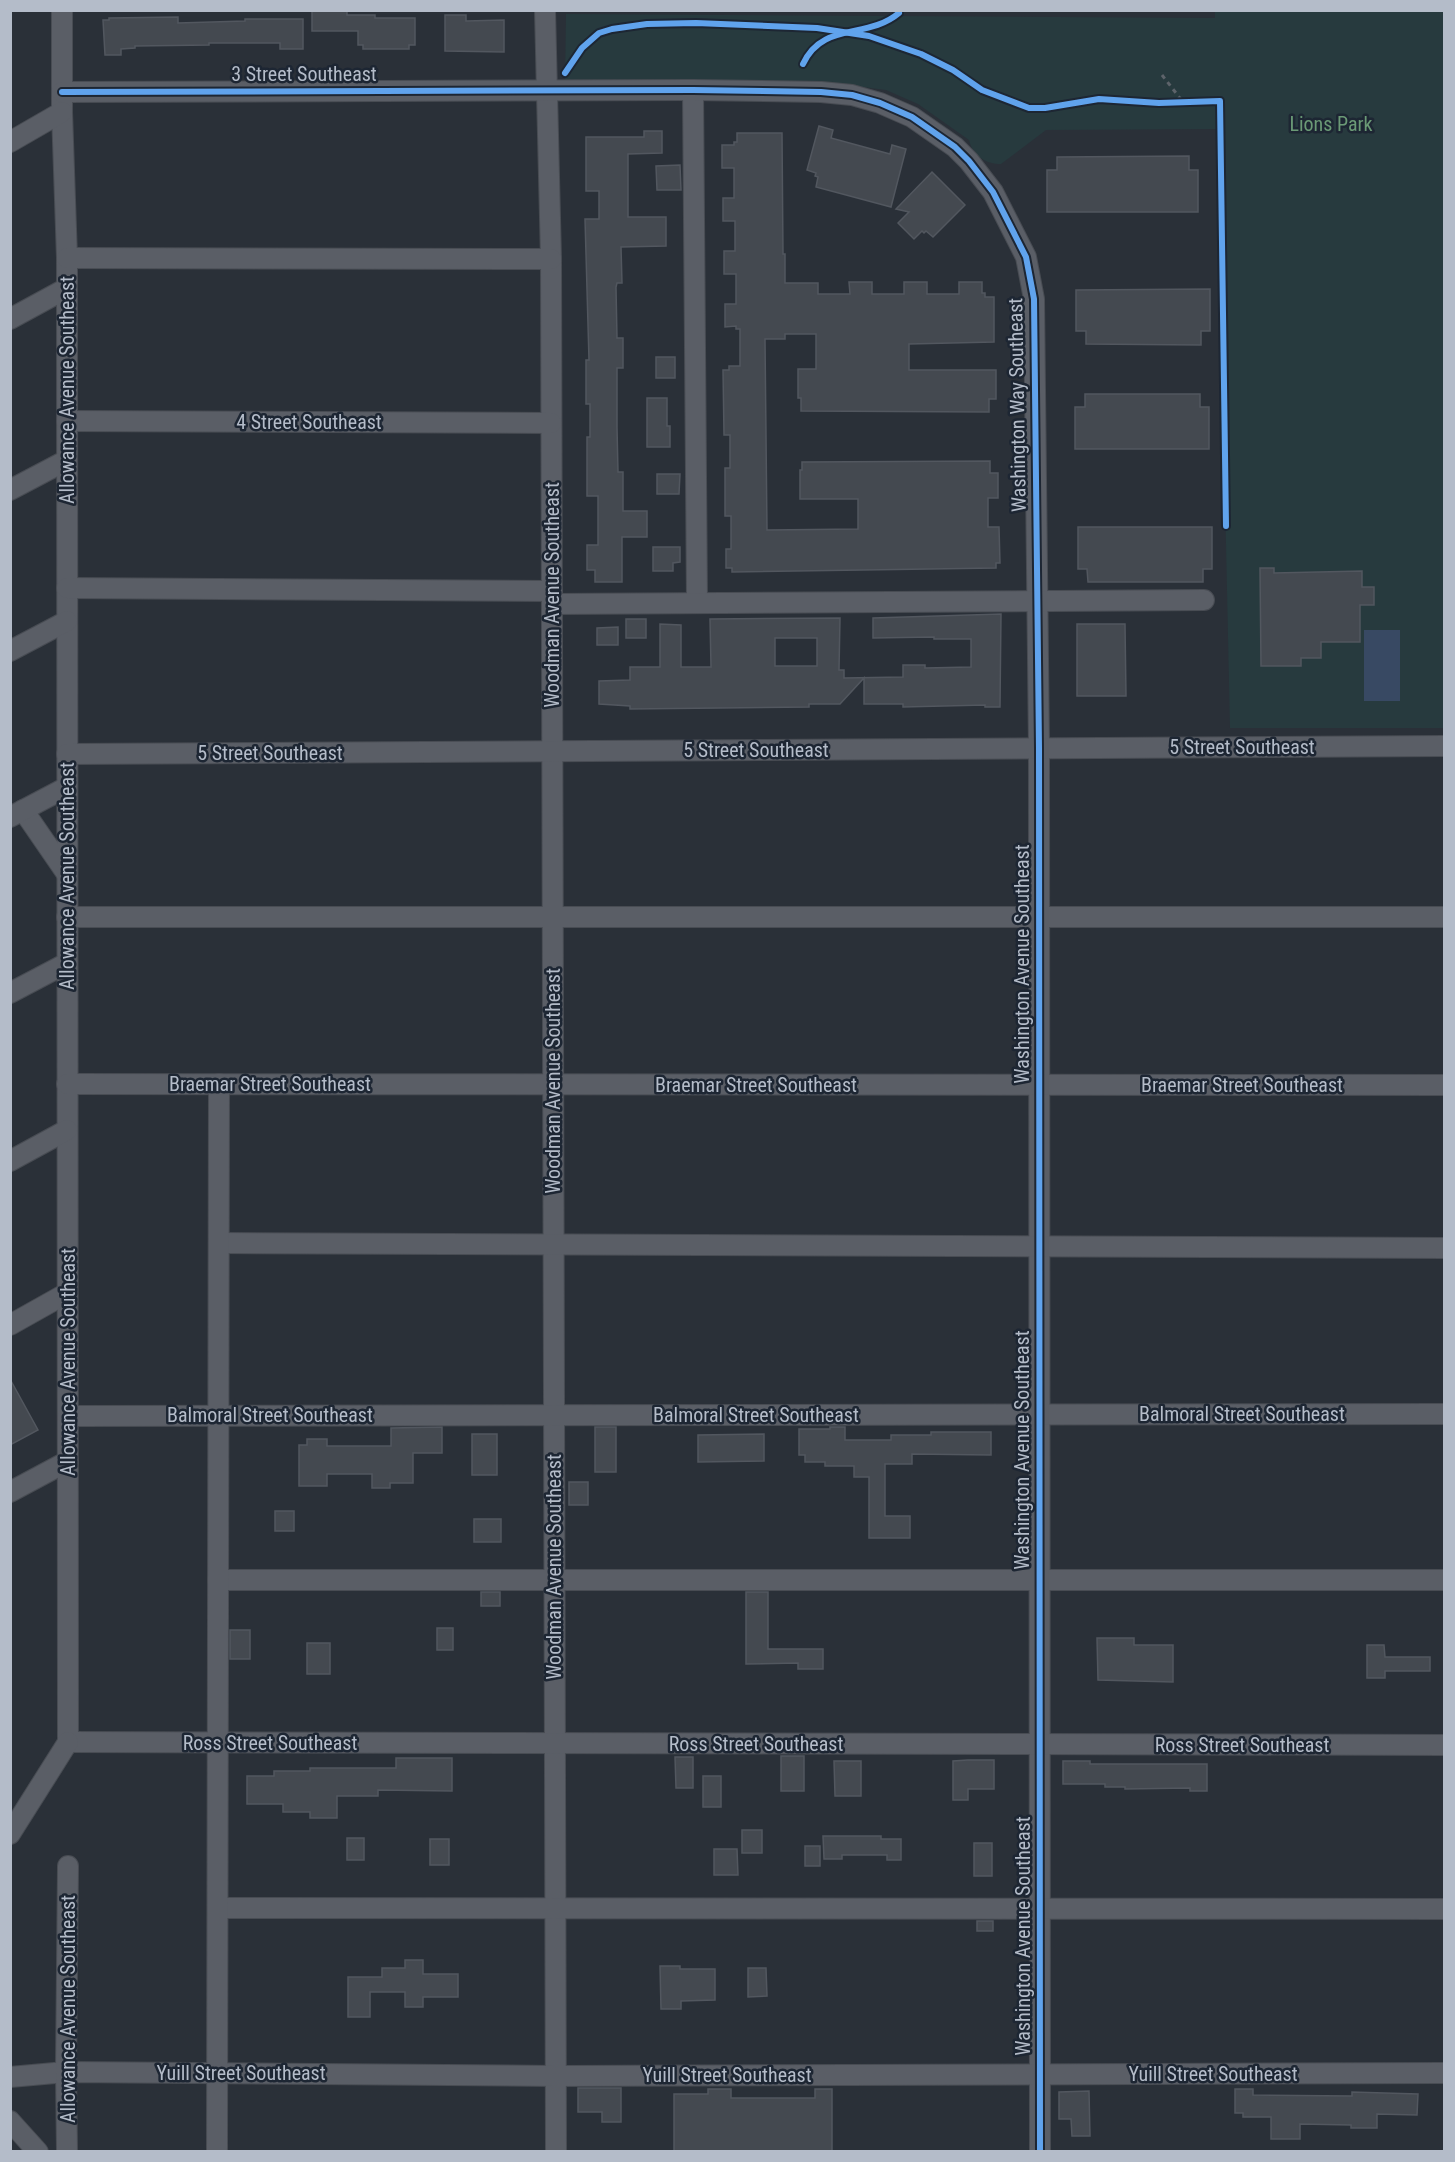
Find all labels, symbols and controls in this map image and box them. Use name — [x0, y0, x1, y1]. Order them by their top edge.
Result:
street label: 3 Street Southeast — [231, 62, 377, 86]
park label: Lions Park — [1289, 112, 1373, 136]
street label: Allowance Avenue Southeast — [55, 276, 79, 504]
street label: Washington Way Southeast — [1003, 298, 1031, 512]
street label: 4 Street Southeast — [236, 410, 382, 434]
street label: Woodman Avenue Southeast — [540, 482, 564, 708]
street label: 5 Street Southeast — [1169, 735, 1315, 759]
street label: 5 Street Southeast — [683, 738, 829, 762]
street label: 5 Street Southeast — [197, 741, 343, 765]
street label: Allowance Avenue Southeast — [55, 762, 79, 990]
street label: Washington Avenue Southeast — [1010, 844, 1034, 1084]
street label: Woodman Avenue Southeast — [541, 968, 565, 1194]
street label: Braemar Street Southeast — [169, 1072, 371, 1096]
street label: Braemar Street Southeast — [655, 1073, 857, 1097]
street label: Braemar Street Southeast — [1141, 1073, 1343, 1097]
street label: Allowance Avenue Southeast — [56, 1248, 80, 1476]
street label: Washington Avenue Southeast — [1010, 1330, 1034, 1570]
street label: Balmoral Street Southeast — [1139, 1402, 1345, 1426]
street label: Balmoral Street Southeast — [167, 1403, 373, 1427]
street label: Balmoral Street Southeast — [653, 1403, 859, 1427]
street label: Woodman Avenue Southeast — [542, 1454, 566, 1680]
street label: Ross Street Southeast — [183, 1731, 357, 1755]
street label: Ross Street Southeast — [669, 1732, 843, 1756]
street label: Ross Street Southeast — [1155, 1733, 1329, 1757]
street label: Washington Avenue Southeast — [1011, 1816, 1035, 2056]
street label: Allowance Avenue Southeast — [56, 1895, 80, 2123]
street label: Yuill Street Southeast — [156, 2061, 326, 2085]
street label: Yuill Street Southeast — [1128, 2062, 1298, 2086]
street label: Yuill Street Southeast — [642, 2063, 812, 2087]

